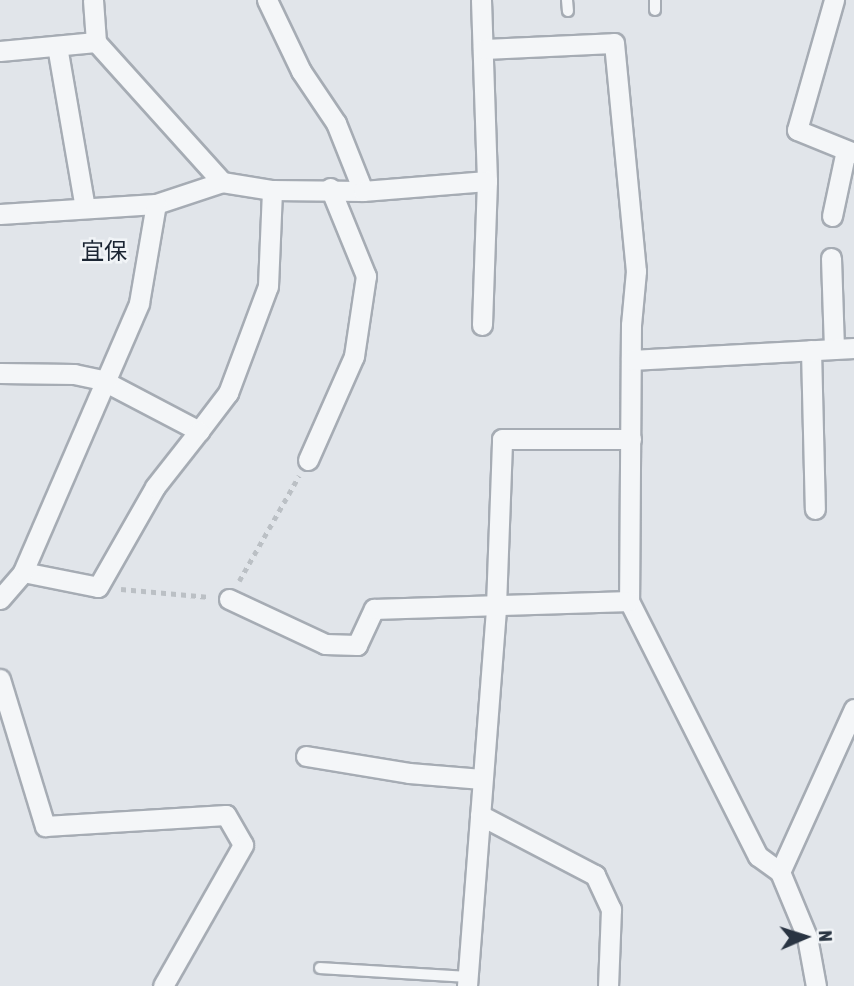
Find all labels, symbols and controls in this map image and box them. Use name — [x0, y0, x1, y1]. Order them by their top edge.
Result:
district label: 宜保 — [81, 237, 127, 265]
north arrow — [770, 902, 840, 972]
text: N — [815, 930, 837, 942]

